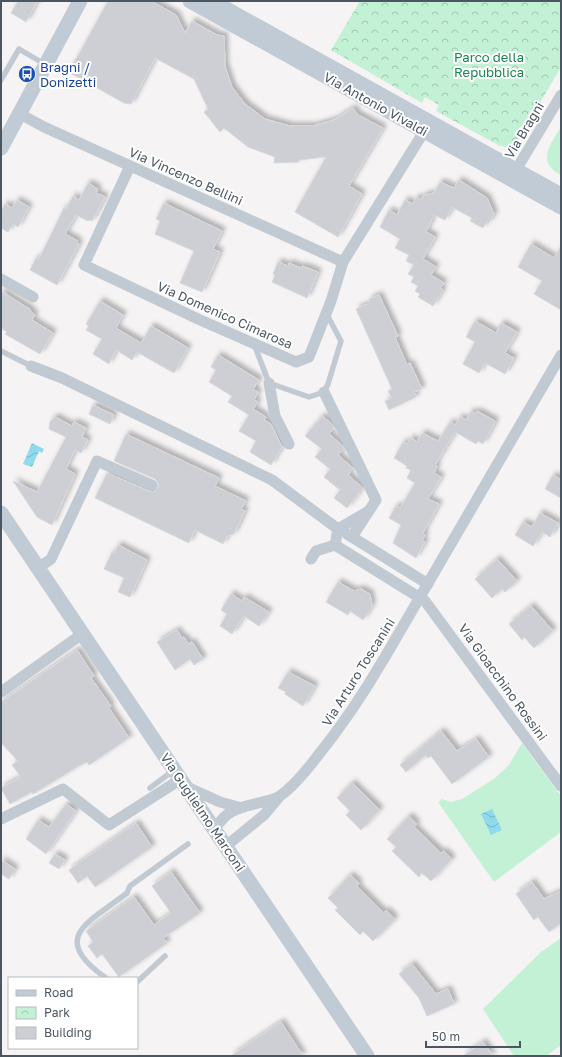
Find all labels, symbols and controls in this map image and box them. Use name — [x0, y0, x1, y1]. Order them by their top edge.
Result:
park label: Parco della Repubblica — [454, 49, 524, 80]
place label: Bragni / Donizetti — [40, 59, 96, 90]
bus stop icon: Bragni / Donizetti — [17, 64, 37, 84]
street label: Via Antonio Vivaldi — [321, 69, 431, 139]
street label: Via Bragni — [501, 99, 547, 161]
street label: Via Vincenzo Bellini — [127, 144, 245, 208]
street label: Via Domenico Cimarosa — [155, 278, 295, 352]
street label: Via Arturo Toscanini — [318, 615, 398, 729]
street label: Via Gioacchino Rossini — [455, 620, 551, 744]
street label: Via Guglielmo Marconi — [157, 750, 249, 874]
legend — [8, 977, 138, 1049]
text: Road — [44, 985, 73, 1000]
text: Park — [44, 1005, 70, 1020]
scale bar — [426, 1023, 520, 1049]
text: Building — [44, 1025, 92, 1040]
text: 50 m — [432, 1029, 460, 1044]

